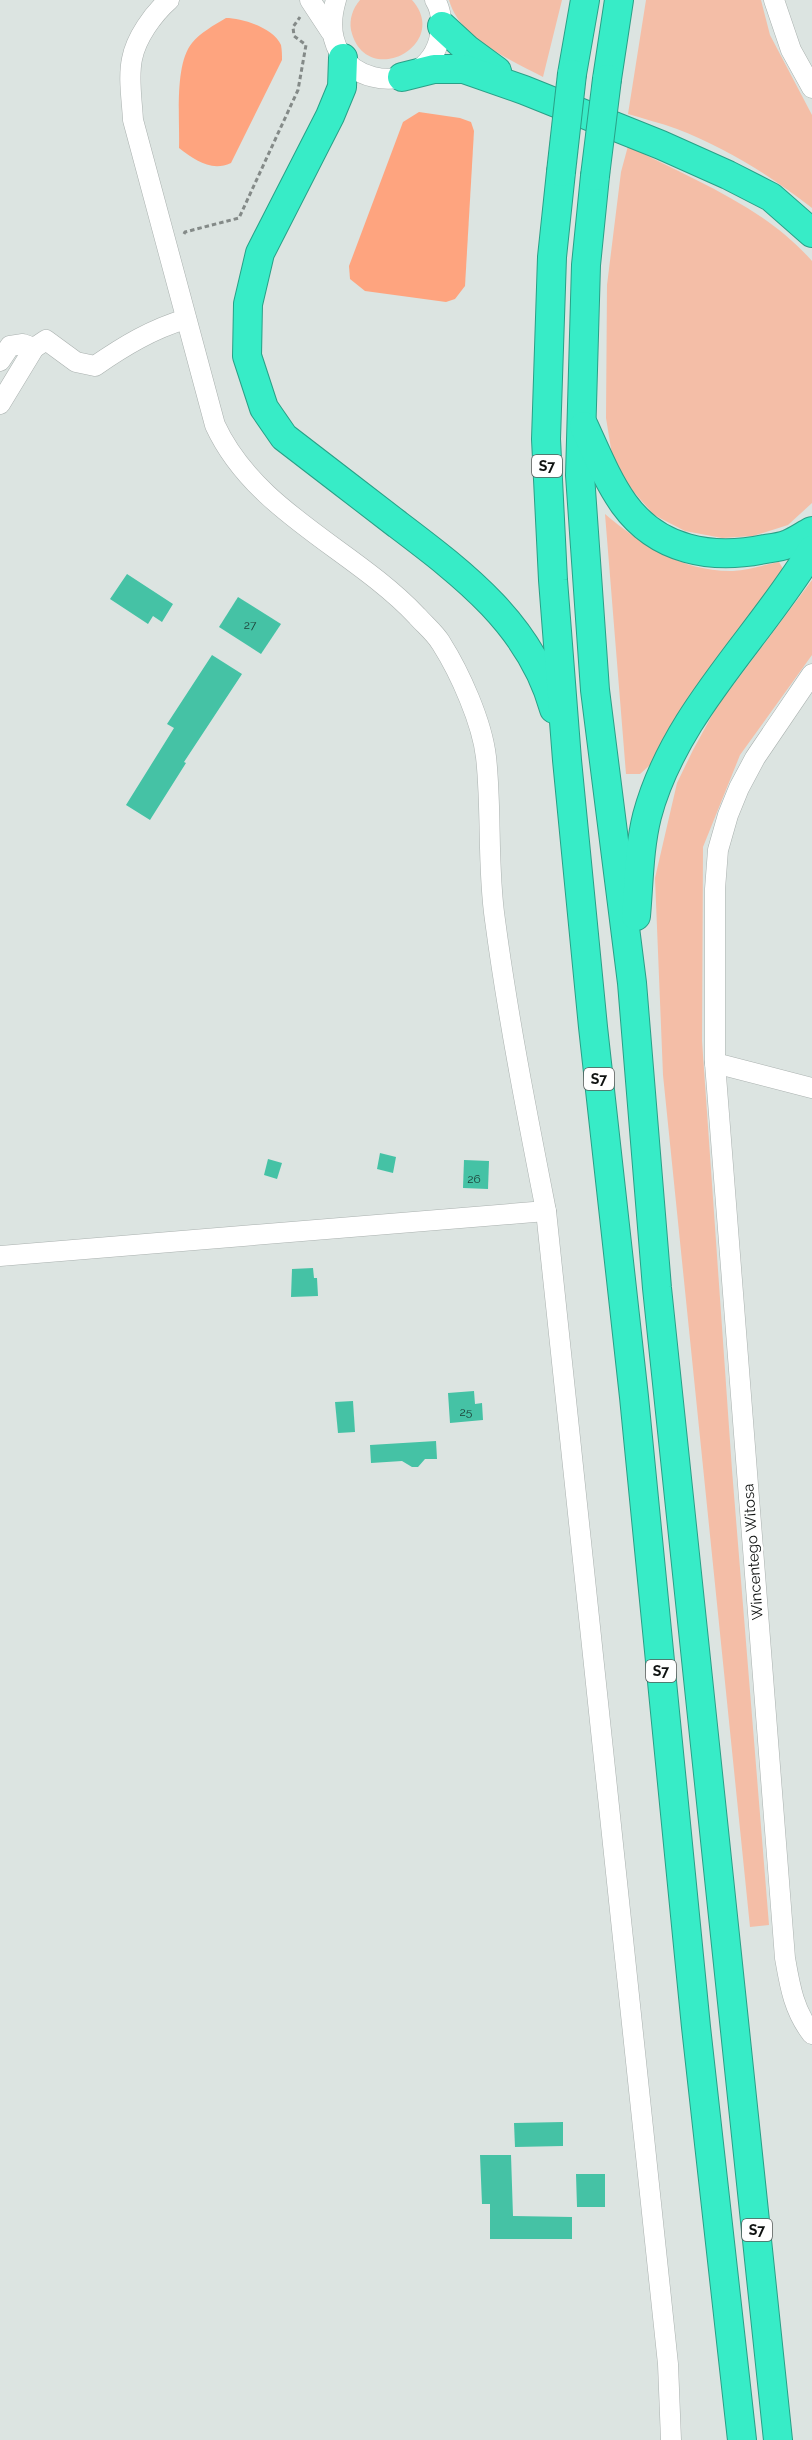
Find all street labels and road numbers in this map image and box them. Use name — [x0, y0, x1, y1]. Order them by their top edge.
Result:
road number: S7 — [532, 455, 562, 477]
road number: S7 — [584, 1068, 614, 1090]
street label: Wincentego Witosa — [739, 1483, 767, 1621]
road number: S7 — [646, 1660, 676, 1682]
road number: S7 — [742, 2219, 772, 2241]

